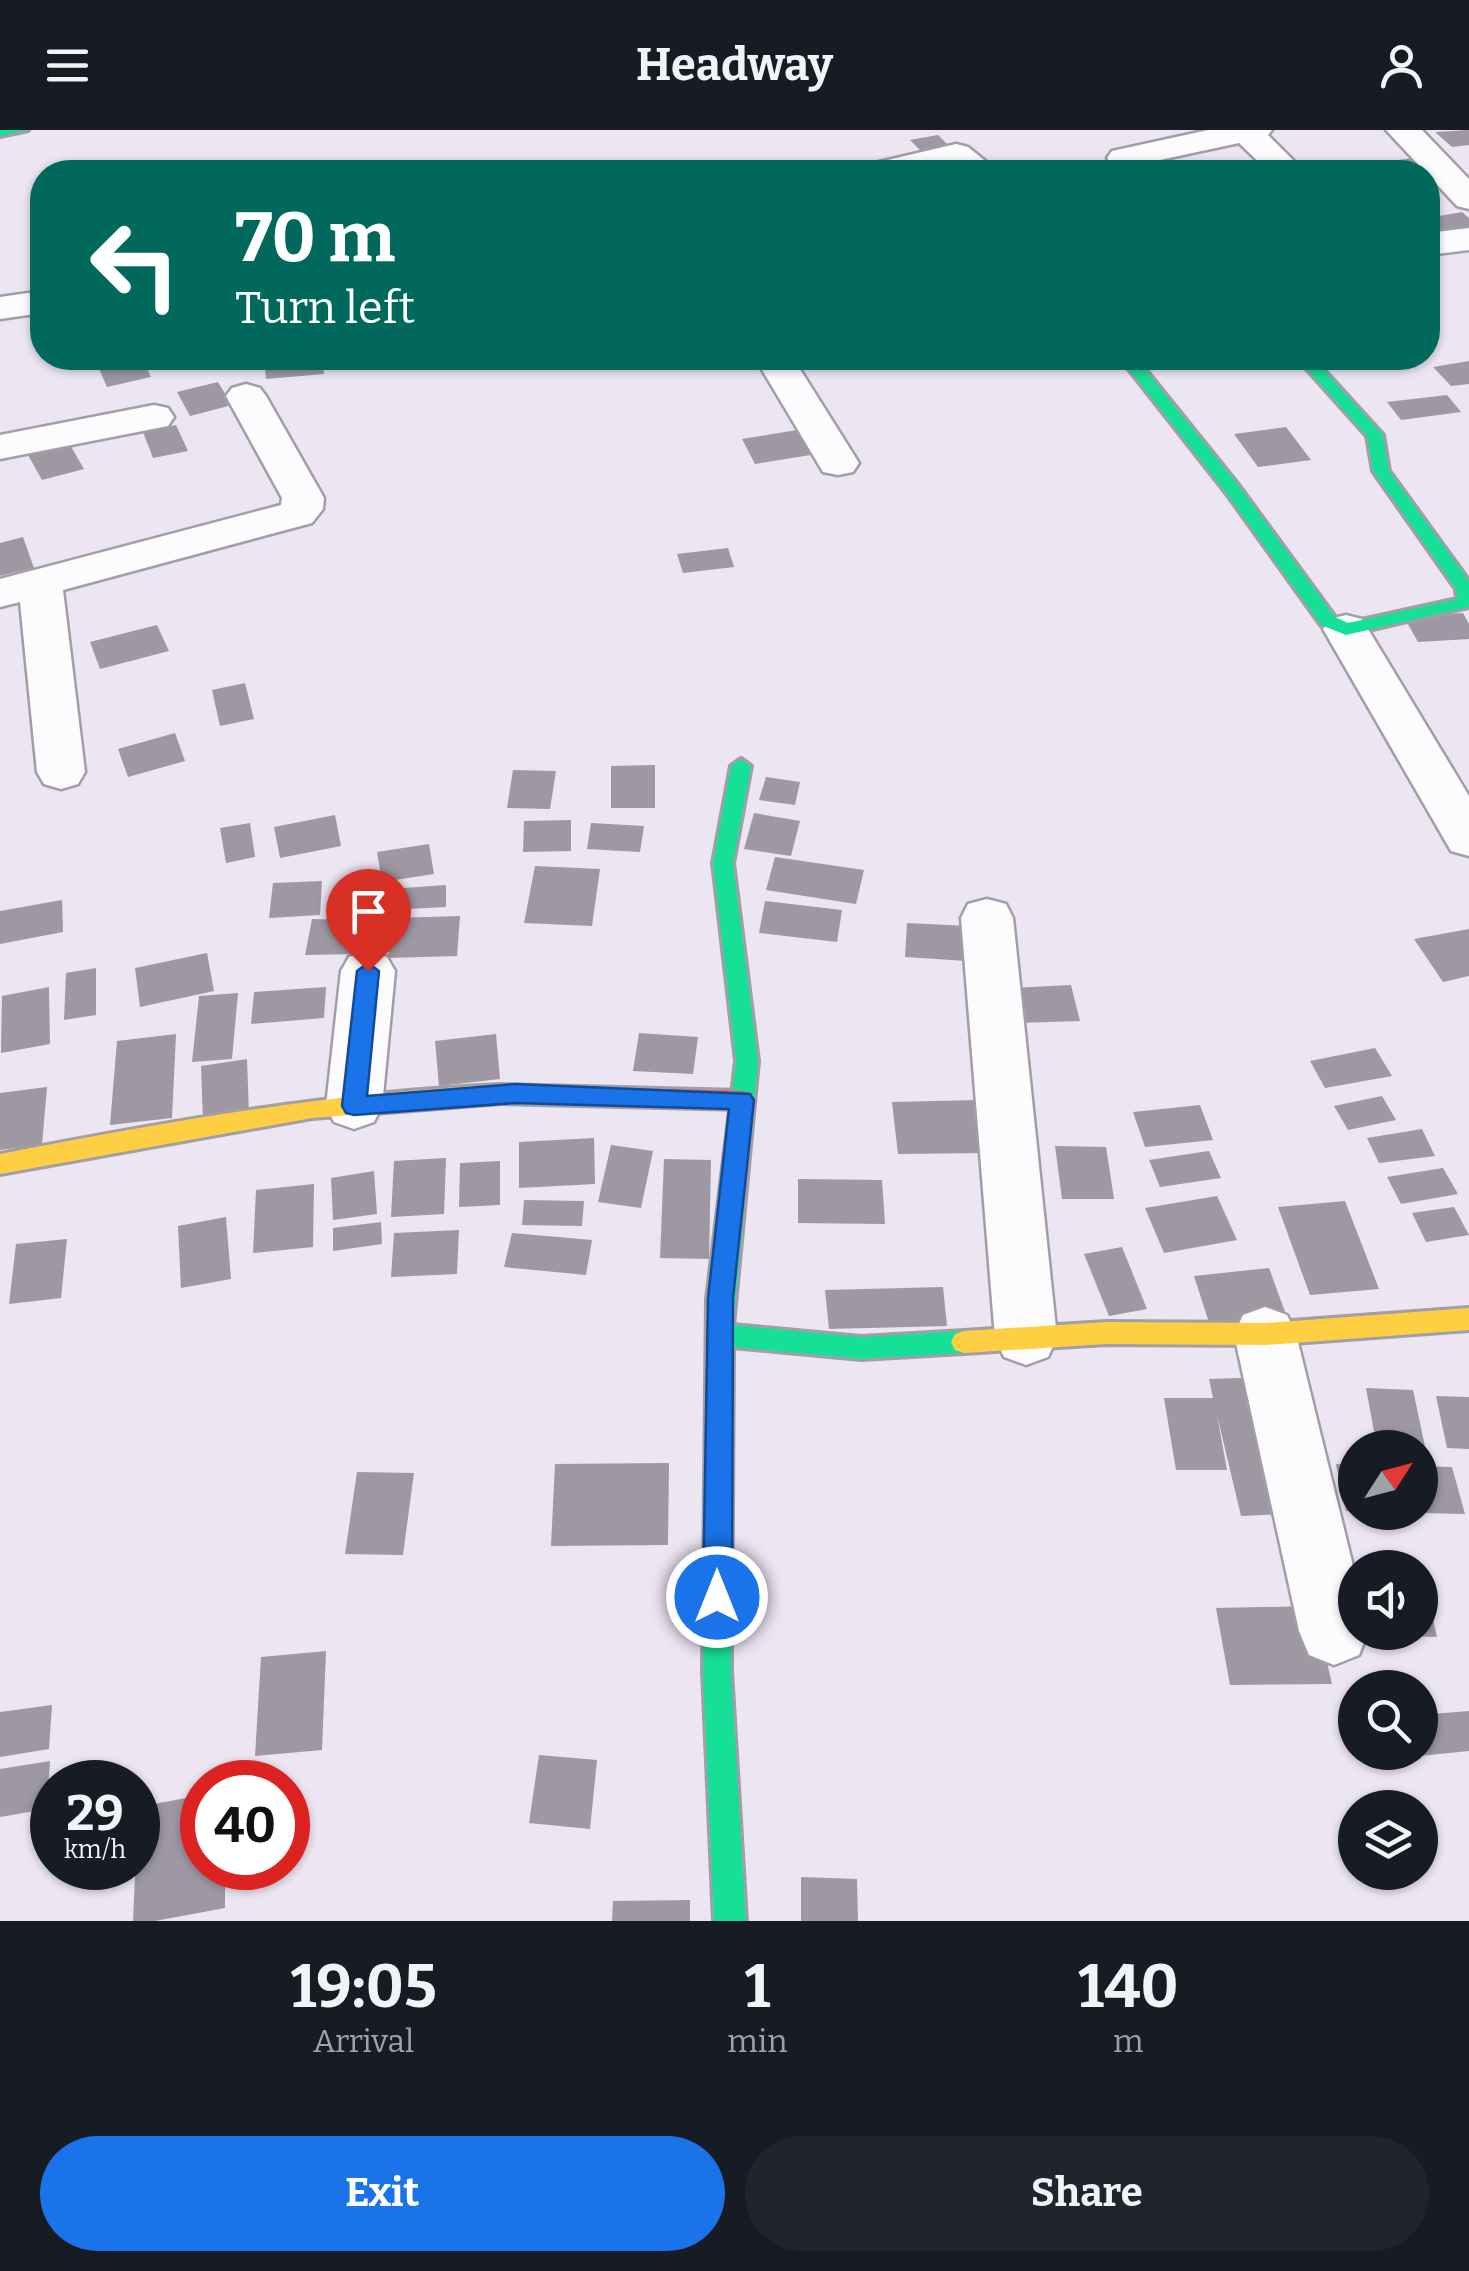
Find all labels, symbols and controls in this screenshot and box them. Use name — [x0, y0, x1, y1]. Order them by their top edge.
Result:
icon: menu — [40, 38, 95, 93]
text: Headway — [636, 38, 833, 92]
icon: person — [1374, 38, 1429, 93]
text: 70 m — [235, 196, 395, 280]
icon: left — [70, 200, 200, 330]
text: Turn left — [235, 281, 415, 335]
pin — [326, 869, 411, 972]
icon: arrive — [341, 884, 396, 939]
north arrow — [1338, 1430, 1438, 1530]
map controls — [1338, 1430, 1438, 1890]
position arrow — [665, 1545, 769, 1649]
button: sound — [1338, 1550, 1438, 1650]
button: search — [1338, 1670, 1438, 1770]
speed limit sign: 40 — [180, 1760, 310, 1890]
text: 29 — [66, 1783, 124, 1843]
button: layers — [1338, 1790, 1438, 1890]
text: km/h — [64, 1835, 126, 1865]
text: 19:05 — [290, 1951, 437, 2023]
text: 1 — [744, 1951, 770, 2023]
text: 140 — [1078, 1951, 1179, 2023]
text: Arrival — [313, 2022, 414, 2060]
text: min — [727, 2022, 788, 2060]
text: m — [1113, 2022, 1144, 2060]
button: Exit — [40, 2136, 725, 2251]
button: Share — [745, 2136, 1429, 2251]

